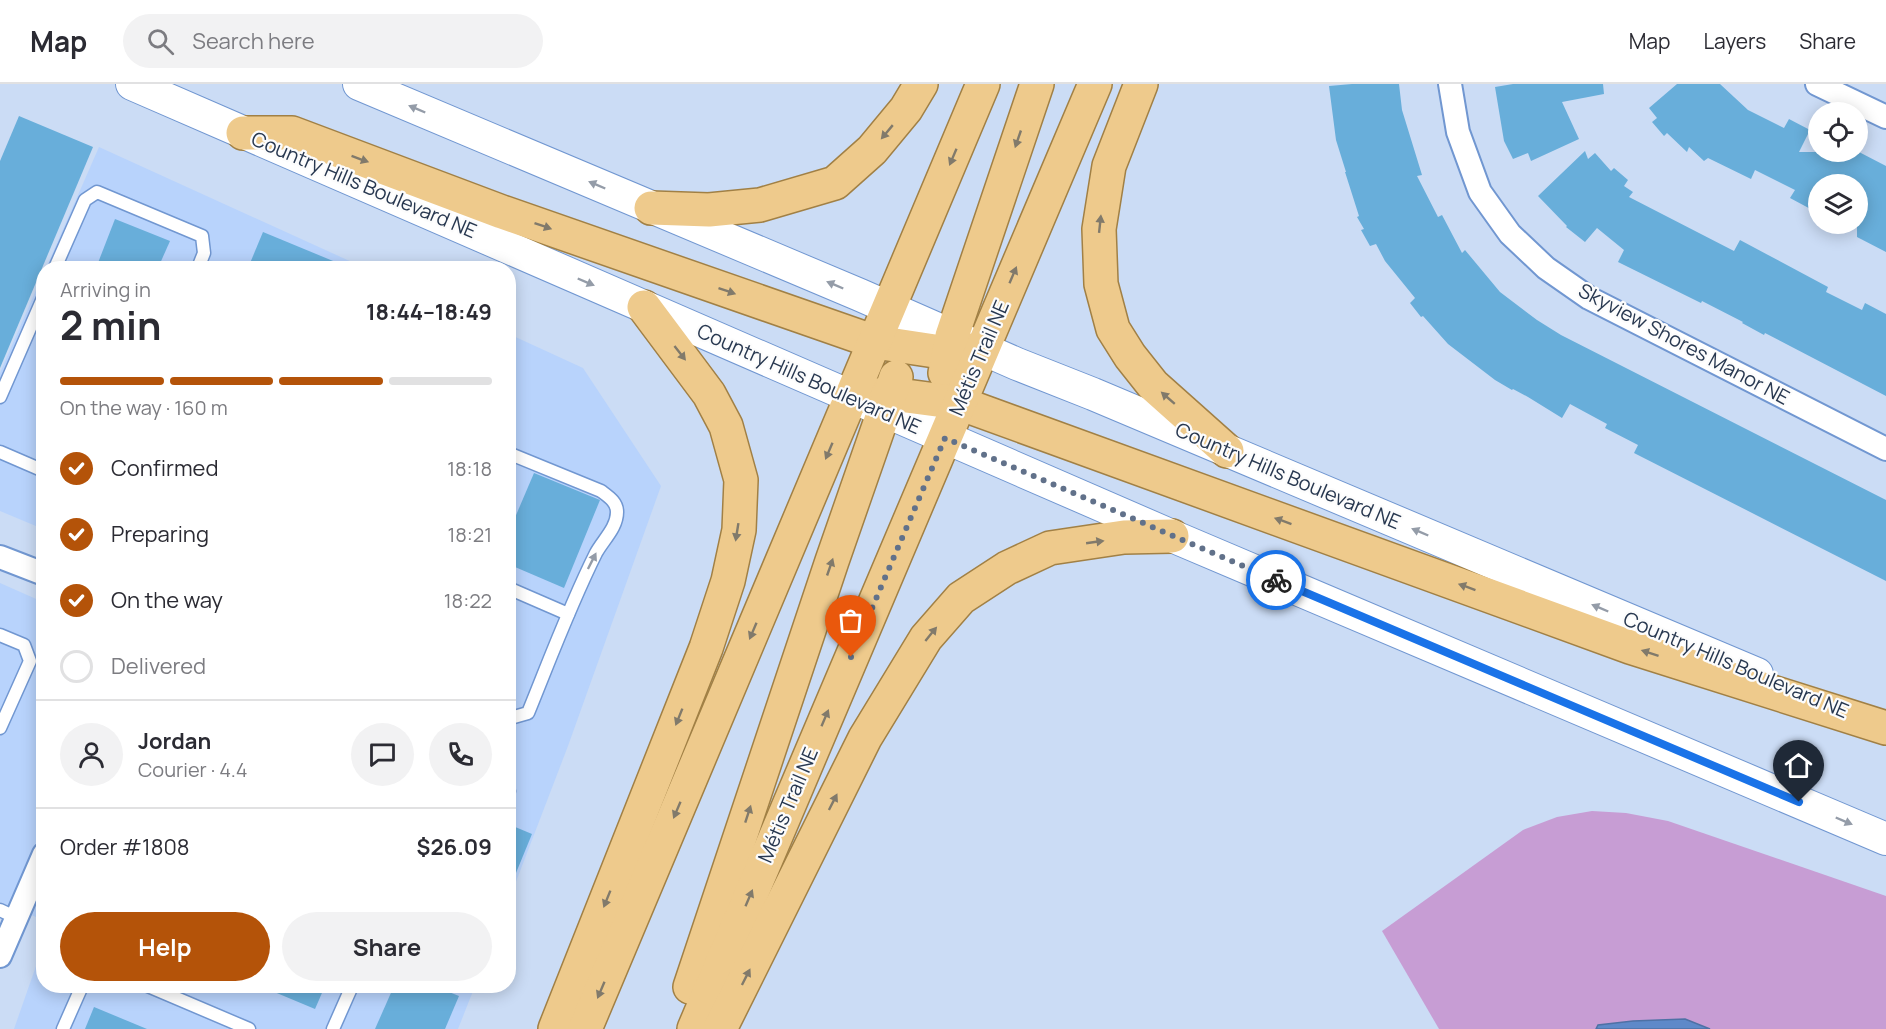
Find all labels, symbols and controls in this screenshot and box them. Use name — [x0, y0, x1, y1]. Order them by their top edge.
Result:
search box — [123, 14, 543, 68]
text: Map — [30, 22, 87, 60]
icon: search — [144, 25, 177, 58]
text: Search here — [192, 26, 315, 56]
text: Map — [1629, 27, 1670, 55]
text: Layers — [1703, 27, 1766, 55]
text: Share — [1799, 27, 1856, 55]
map controls — [1808, 102, 1868, 234]
button: locate — [1808, 102, 1868, 162]
one-way arrow — [408, 104, 426, 114]
one-way arrow — [882, 124, 894, 139]
street label: Country Hills Boulevard NE — [247, 125, 481, 244]
one-way arrow — [1013, 130, 1023, 148]
one-way arrow — [948, 149, 957, 166]
one-way arrow — [351, 155, 369, 164]
button: layers — [1808, 174, 1868, 234]
one-way arrow — [588, 180, 606, 189]
one-way arrow — [1095, 215, 1105, 234]
one-way arrow — [534, 222, 552, 232]
one-way arrow — [1009, 267, 1018, 284]
text: Arriving in — [60, 276, 151, 303]
street label: Skyview Shores Manor NE — [1574, 276, 1794, 411]
one-way arrow — [577, 277, 595, 287]
one-way arrow — [826, 280, 844, 290]
one-way arrow — [718, 287, 736, 297]
street label: Métis Trail NE — [942, 296, 1015, 420]
text: 18:44–18:49 — [366, 297, 492, 327]
text: 2 min — [60, 298, 161, 352]
street label: Country Hills Boulevard NE — [693, 317, 925, 440]
one-way arrow — [673, 345, 686, 361]
one-way arrow — [1161, 392, 1176, 405]
text: On the way · 160 m — [60, 394, 228, 421]
street label: Country Hills Boulevard NE — [1171, 416, 1405, 535]
one-way arrow — [824, 442, 833, 460]
icon: check — [60, 452, 93, 485]
text: Confirmed — [111, 453, 219, 483]
text: 18:18 — [447, 455, 492, 482]
one-way arrow — [1274, 515, 1292, 525]
icon: check — [60, 518, 93, 551]
text: Preparing — [111, 519, 209, 549]
text: 18:21 — [447, 521, 492, 548]
one-way arrow — [733, 523, 742, 542]
one-way arrow — [1411, 527, 1429, 537]
one-way arrow — [1086, 537, 1105, 546]
courier — [1246, 550, 1306, 610]
one-way arrow — [588, 552, 597, 569]
one-way arrow — [826, 558, 835, 576]
icon: bike — [1260, 564, 1293, 597]
one-way arrow — [1458, 582, 1476, 592]
icon: check — [60, 584, 93, 617]
text: On the way — [111, 585, 223, 615]
text: 18:22 — [444, 587, 492, 614]
pin — [825, 595, 876, 657]
one-way arrow — [1591, 603, 1609, 612]
icon: bag — [834, 604, 867, 637]
street label: Country Hills Boulevard NE — [1619, 605, 1853, 724]
one-way arrow — [748, 622, 758, 640]
one-way arrow — [924, 626, 937, 642]
one-way arrow — [1641, 648, 1659, 657]
text: Delivered — [111, 651, 206, 681]
one-way arrow — [674, 709, 684, 727]
one-way arrow — [821, 709, 830, 727]
button: person — [60, 723, 123, 786]
button: chat — [351, 723, 414, 786]
button: phone — [429, 723, 492, 786]
text: Jordan — [138, 726, 211, 756]
pin — [1773, 740, 1824, 802]
street label: Métis Trail NE — [751, 743, 824, 867]
icon: home — [1782, 749, 1815, 782]
text: Courier · 4.4 — [138, 756, 248, 783]
one-way arrow — [828, 794, 838, 811]
one-way arrow — [672, 802, 682, 820]
one-way arrow — [743, 805, 753, 823]
one-way arrow — [1835, 817, 1853, 826]
text: Order #1808 — [60, 832, 190, 862]
text: $26.09 — [417, 832, 492, 862]
one-way arrow — [744, 888, 754, 906]
one-way arrow — [602, 890, 612, 908]
button: Help — [60, 912, 270, 981]
button: Share — [282, 912, 492, 981]
one-way arrow — [741, 968, 751, 985]
one-way arrow — [596, 981, 605, 999]

